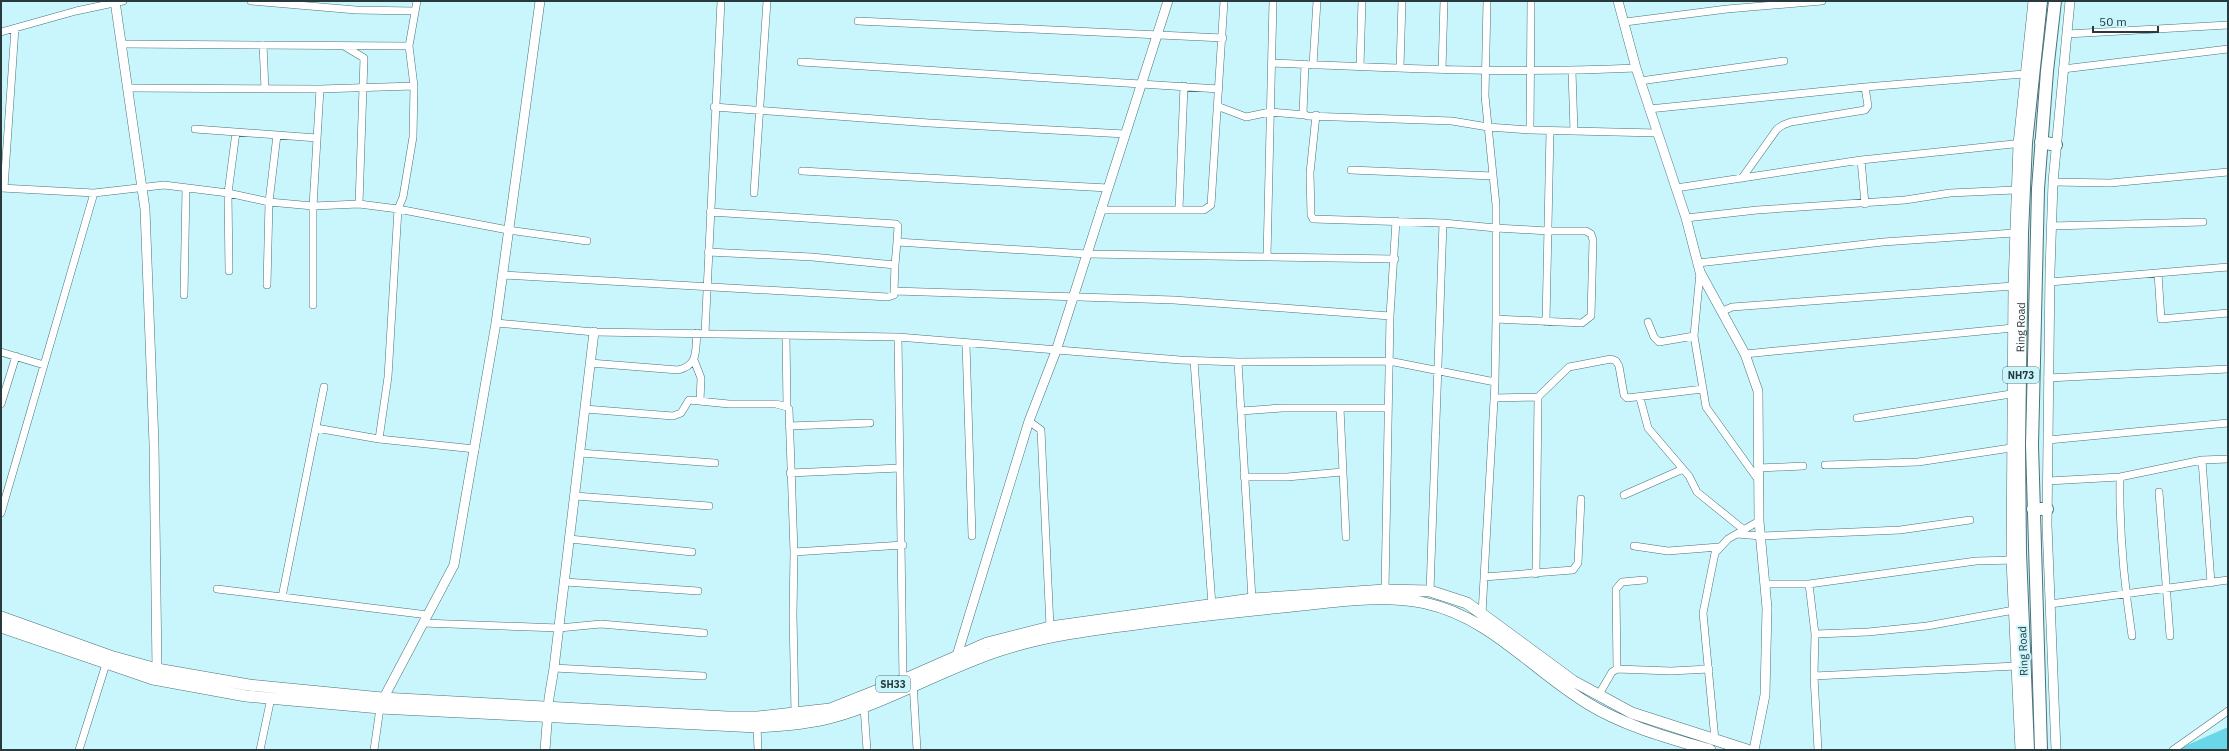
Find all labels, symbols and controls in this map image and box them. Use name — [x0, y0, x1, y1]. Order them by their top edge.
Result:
scale bar — [2093, 8, 2158, 34]
text: 50 m — [2099, 14, 2127, 29]
street label: Ring Road — [2013, 302, 2028, 352]
road number: NH73 — [2003, 367, 2039, 383]
street label: Ring Road — [2015, 626, 2031, 676]
road number: SH33 — [876, 676, 910, 692]

